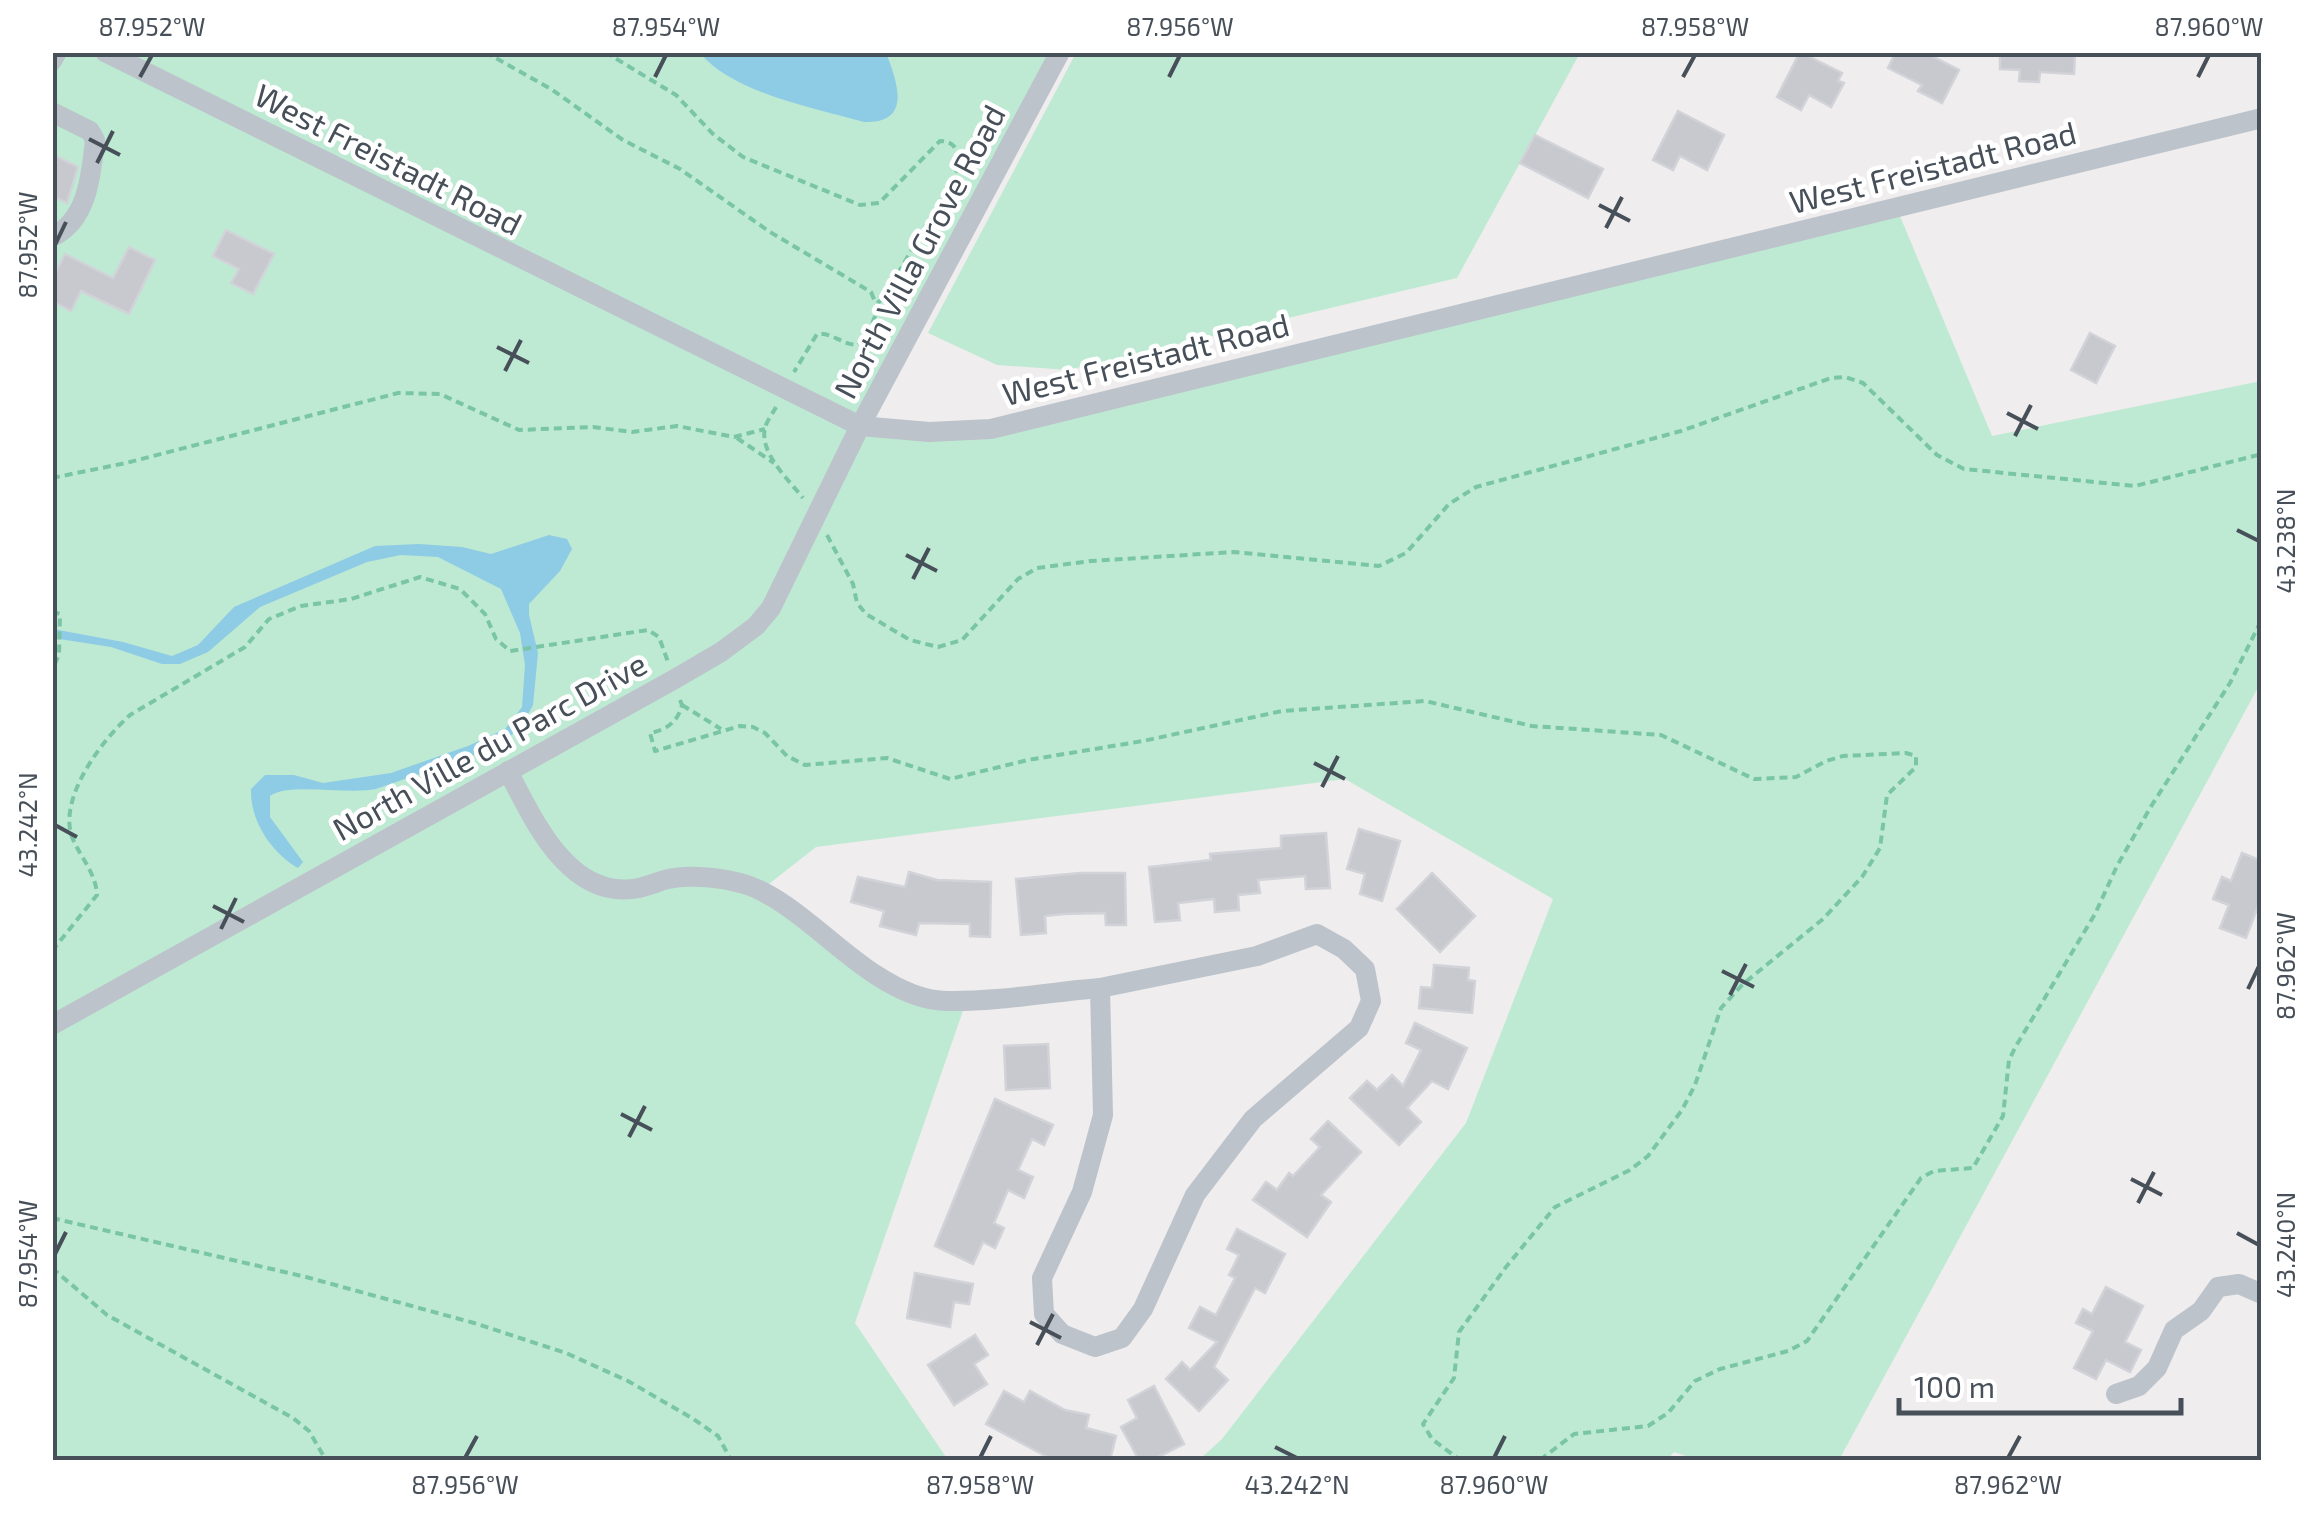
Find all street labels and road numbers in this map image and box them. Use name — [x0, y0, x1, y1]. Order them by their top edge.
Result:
street label: West Freistadt Road — [249, 75, 529, 242]
street label: North Villa Grove Road — [825, 98, 1012, 404]
street label: West Freistadt Road — [1785, 112, 2080, 220]
street label: West Freistadt Road — [998, 304, 1293, 412]
street label: North Ville du Parc Drive — [326, 643, 652, 847]

